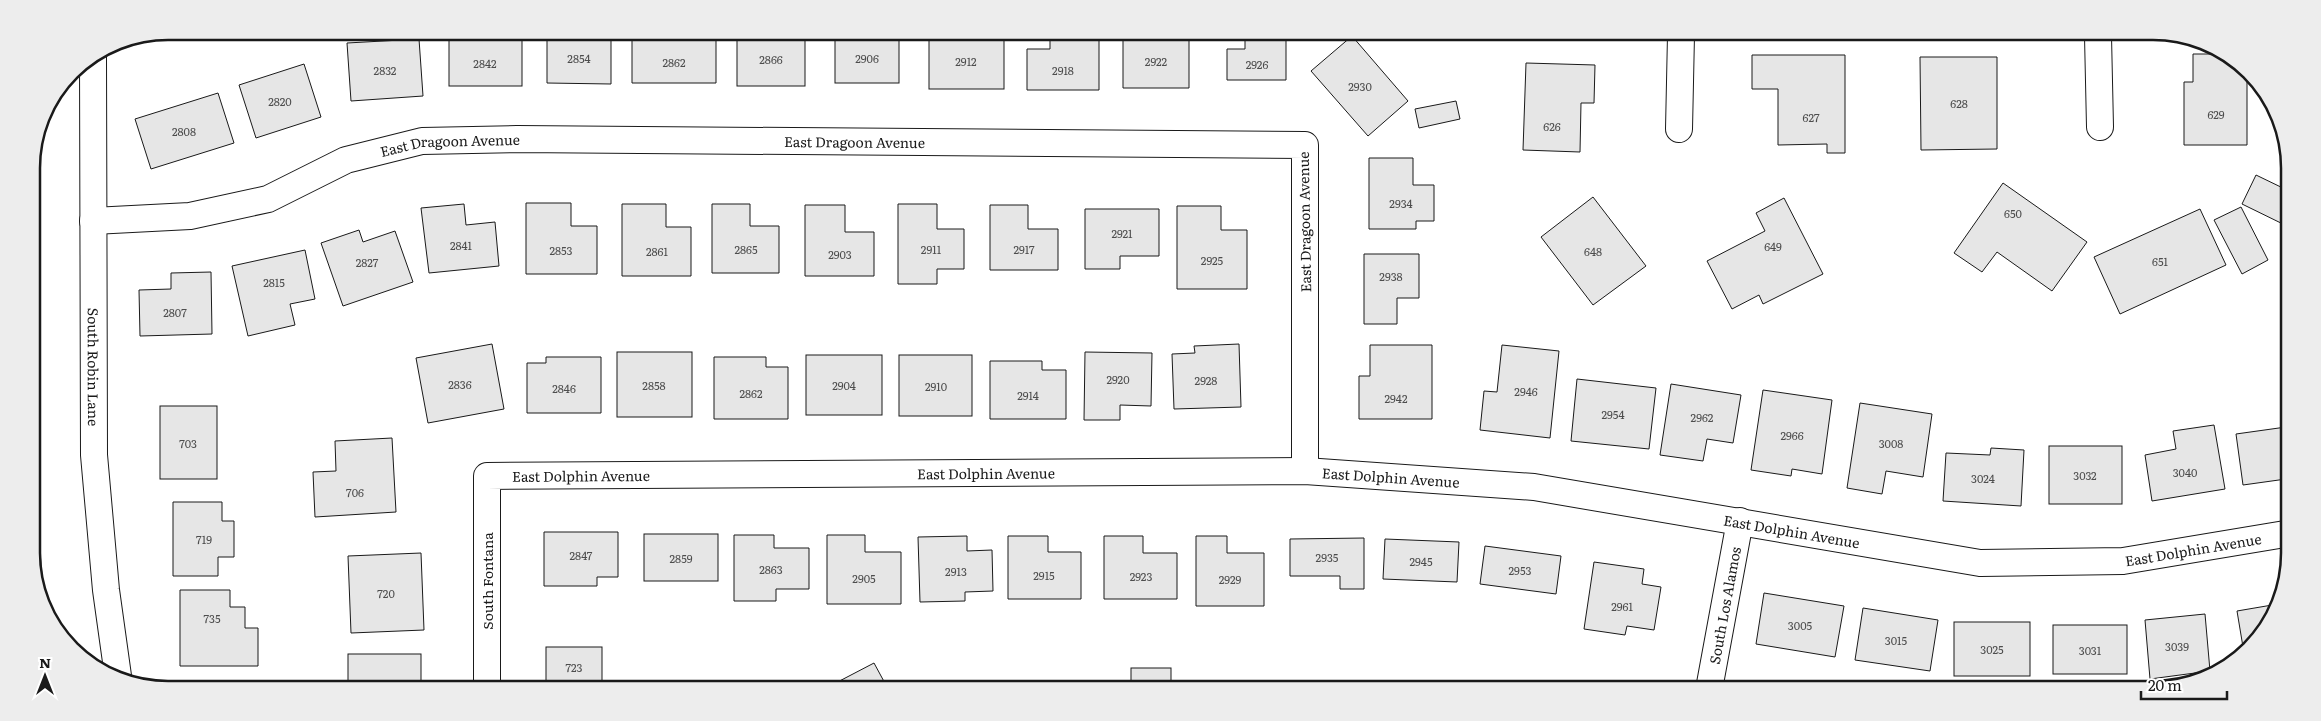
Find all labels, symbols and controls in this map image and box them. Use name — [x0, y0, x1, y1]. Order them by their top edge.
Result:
house number: 2854 — [567, 50, 591, 66]
house number: 2906 — [855, 50, 879, 66]
house number: 2866 — [759, 51, 783, 67]
house number: 2912 — [955, 53, 977, 69]
house number: 2922 — [1145, 53, 1168, 69]
house number: 2862 — [662, 54, 686, 70]
house number: 2842 — [473, 55, 497, 71]
house number: 2926 — [1246, 56, 1268, 72]
house number: 2832 — [374, 62, 397, 78]
house number: 2918 — [1052, 62, 1074, 78]
house number: 2930 — [1348, 78, 1372, 94]
house number: 2820 — [268, 93, 292, 109]
house number: 628 — [1950, 95, 1968, 111]
house number: 629 — [2207, 106, 2225, 122]
house number: 627 — [1803, 109, 1820, 125]
house number: 626 — [1543, 118, 1561, 134]
house number: 2808 — [172, 123, 196, 139]
street label: East Dragoon Avenue — [378, 129, 520, 161]
street label: East Dragoon Avenue — [784, 131, 925, 152]
street label: East Dragoon Avenue — [1293, 151, 1315, 293]
house number: 2934 — [1389, 195, 1413, 211]
house number: 650 — [2004, 205, 2022, 221]
house number: 2921 — [1111, 225, 1133, 241]
house number: 2841 — [450, 237, 473, 253]
house number: 649 — [1764, 238, 1782, 254]
house number: 2865 — [734, 241, 758, 257]
house number: 2911 — [921, 241, 942, 257]
house number: 2917 — [1013, 241, 1035, 257]
house number: 2853 — [549, 242, 573, 258]
house number: 2861 — [646, 243, 669, 259]
house number: 648 — [1584, 243, 1602, 259]
house number: 2903 — [828, 246, 852, 262]
house number: 2925 — [1201, 252, 1224, 268]
house number: 651 — [2152, 253, 2169, 269]
house number: 2827 — [356, 254, 379, 270]
house number: 2938 — [1379, 268, 1403, 284]
house number: 2815 — [263, 274, 285, 290]
house number: 2807 — [163, 304, 187, 320]
street label: South Robin Lane — [84, 308, 104, 426]
house number: 2920 — [1106, 371, 1130, 387]
house number: 2928 — [1195, 372, 1217, 388]
house number: 2836 — [448, 376, 472, 392]
house number: 2858 — [642, 377, 666, 393]
house number: 2904 — [832, 377, 856, 393]
house number: 2910 — [925, 378, 947, 394]
house number: 2846 — [552, 380, 576, 396]
house number: 2946 — [1514, 383, 1538, 399]
house number: 2862 — [739, 385, 763, 401]
house number: 2914 — [1017, 387, 1039, 403]
house number: 2942 — [1385, 390, 1408, 406]
house number: 2954 — [1602, 406, 1624, 422]
house number: 2962 — [1691, 409, 1714, 425]
house number: 2966 — [1780, 427, 1804, 443]
house number: 703 — [179, 435, 197, 451]
house number: 3008 — [1879, 435, 1903, 451]
street label: East Dolphin Avenue — [1321, 462, 1460, 492]
street label: East Dolphin Avenue — [917, 463, 1055, 483]
house number: 3040 — [2173, 464, 2197, 480]
street label: East Dolphin Avenue — [512, 465, 650, 486]
house number: 3032 — [2073, 467, 2097, 483]
house number: 3024 — [1971, 470, 1995, 486]
house number: 706 — [346, 484, 364, 500]
street label: East Dolphin Avenue — [1722, 509, 1861, 552]
street label: East Dolphin Avenue — [2123, 528, 2263, 571]
house number: 719 — [196, 531, 212, 547]
street label: South Fontana — [477, 532, 497, 630]
street label: South Los Alamos — [1704, 545, 1745, 666]
house number: 2847 — [570, 547, 593, 563]
house number: 2935 — [1316, 549, 1339, 565]
house number: 2859 — [670, 550, 693, 566]
house number: 2945 — [1410, 553, 1433, 569]
house number: 2863 — [759, 561, 783, 577]
house number: 2953 — [1509, 562, 1531, 578]
house number: 2913 — [945, 563, 967, 579]
house number: 2915 — [1033, 567, 1055, 583]
house number: 2923 — [1130, 568, 1152, 584]
house number: 2905 — [852, 570, 876, 586]
house number: 2929 — [1219, 571, 1241, 587]
house number: 720 — [377, 585, 395, 601]
house number: 2961 — [1611, 598, 1633, 614]
house number: 735 — [204, 610, 221, 626]
house number: 3005 — [1788, 617, 1813, 633]
house number: 3015 — [1885, 632, 1908, 648]
house number: 3039 — [2165, 638, 2189, 654]
house number: 3025 — [1980, 641, 2004, 657]
house number: 3031 — [2079, 642, 2102, 658]
north arrow — [20, 651, 70, 701]
text: N — [39, 652, 51, 672]
house number: 723 — [565, 659, 583, 675]
scale bar — [2141, 668, 2227, 700]
text: 20 m — [2148, 673, 2182, 696]

